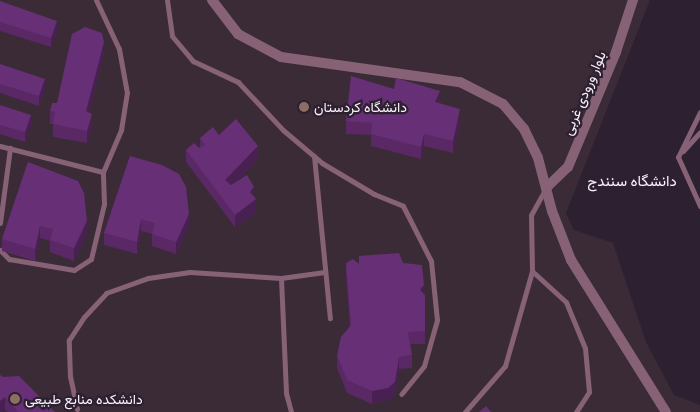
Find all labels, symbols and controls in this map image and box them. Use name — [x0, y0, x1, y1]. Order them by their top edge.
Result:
street label: بلوار ورودی غربی — [559, 48, 609, 138]
place label: دانشگاه کردستان — [314, 99, 407, 115]
marker: دانشگاه کردستان — [298, 101, 310, 113]
district label: دانشگاه سنندج — [587, 172, 677, 190]
place label: دانشکده منابع طبیعی — [25, 391, 143, 407]
marker: دانشکده منابع طبیعی — [9, 393, 21, 405]

